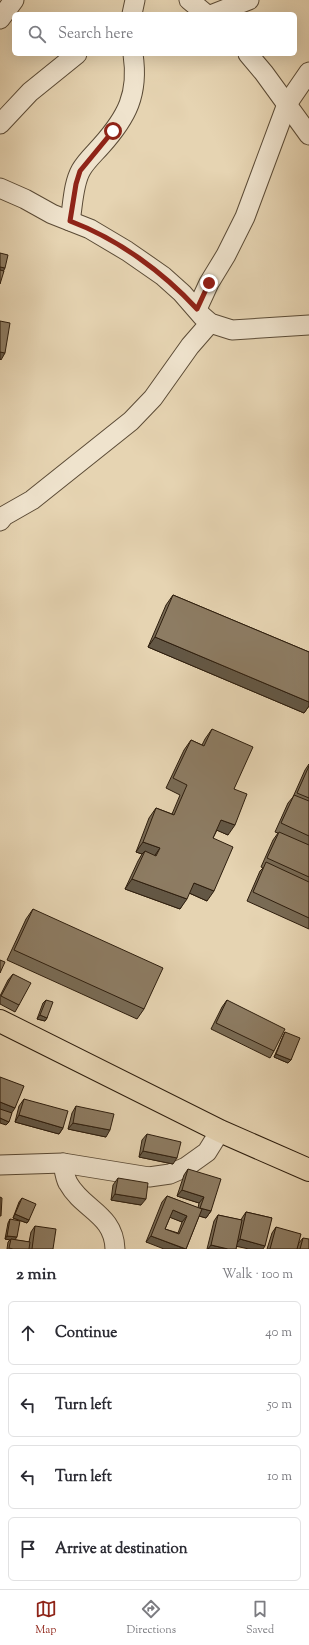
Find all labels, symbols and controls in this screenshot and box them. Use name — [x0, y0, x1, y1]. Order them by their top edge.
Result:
search box — [12, 12, 297, 56]
icon: search — [26, 23, 48, 45]
text: Search here — [58, 24, 133, 45]
route start — [104, 122, 122, 140]
route end — [200, 274, 218, 292]
text: 2 min — [16, 1263, 57, 1287]
text: Walk · 100 m — [222, 1266, 293, 1284]
icon: ahead — [17, 1322, 39, 1344]
text: Continue — [55, 1323, 117, 1344]
text: 40 m — [265, 1324, 292, 1342]
icon: left — [17, 1394, 39, 1416]
text: Turn left — [55, 1395, 112, 1416]
text: 50 m — [267, 1396, 292, 1414]
icon: left — [17, 1466, 39, 1488]
text: Turn left — [55, 1467, 112, 1488]
text: 10 m — [267, 1468, 292, 1486]
icon: arrive — [17, 1538, 39, 1560]
text: Arrive at destination — [55, 1539, 188, 1560]
tab: Map — [35, 1598, 57, 1638]
tab: Directions — [127, 1598, 176, 1638]
tab: Saved — [246, 1598, 274, 1638]

